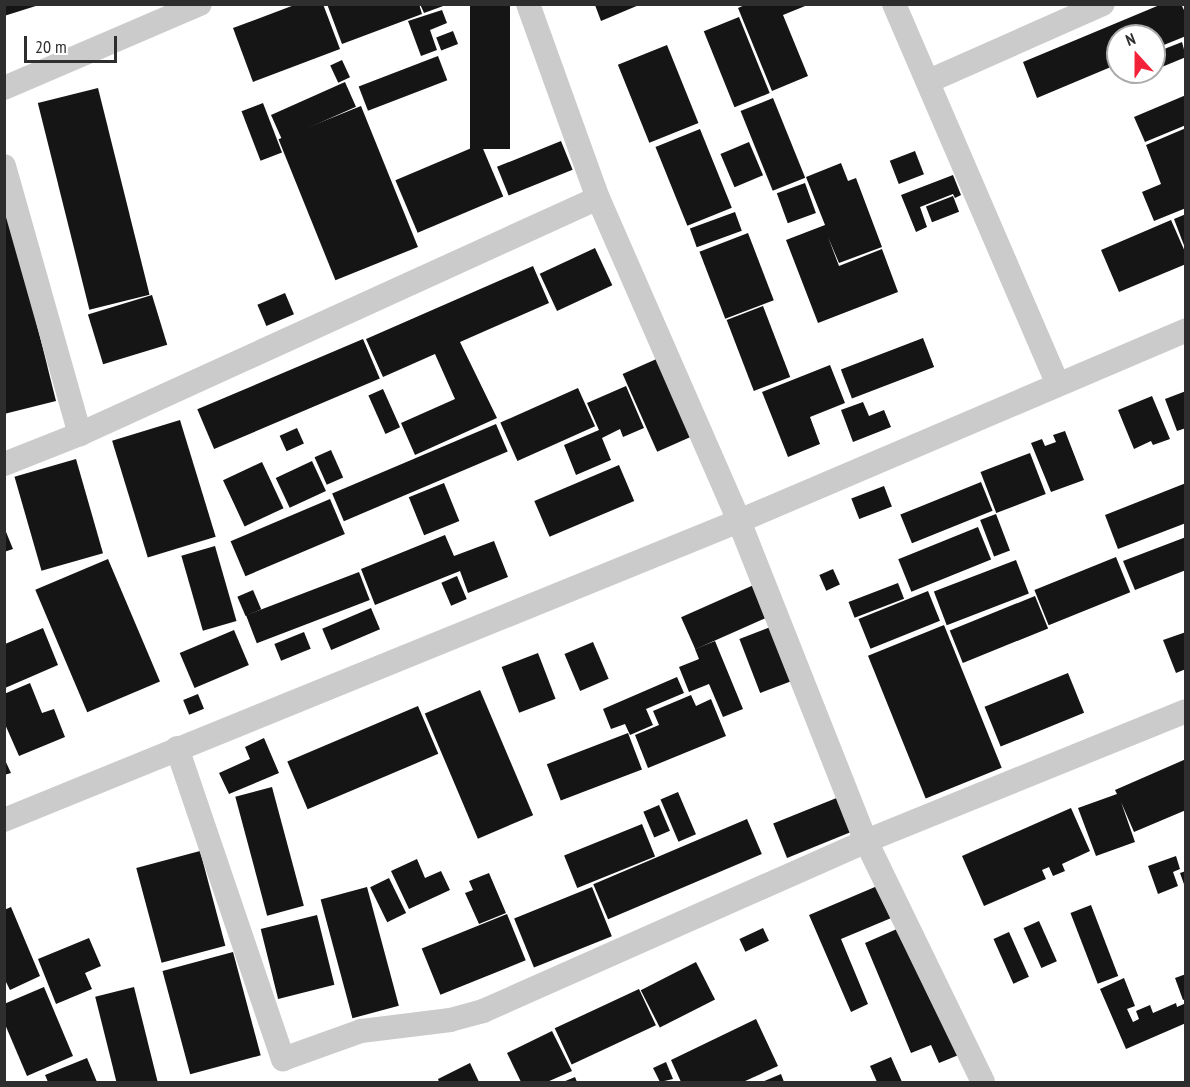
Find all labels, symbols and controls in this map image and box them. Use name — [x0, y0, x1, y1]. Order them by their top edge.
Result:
scale bar — [27, 24, 120, 62]
north arrow — [1106, 24, 1166, 84]
text: N — [1123, 28, 1138, 50]
text: 20 m — [35, 35, 67, 58]

